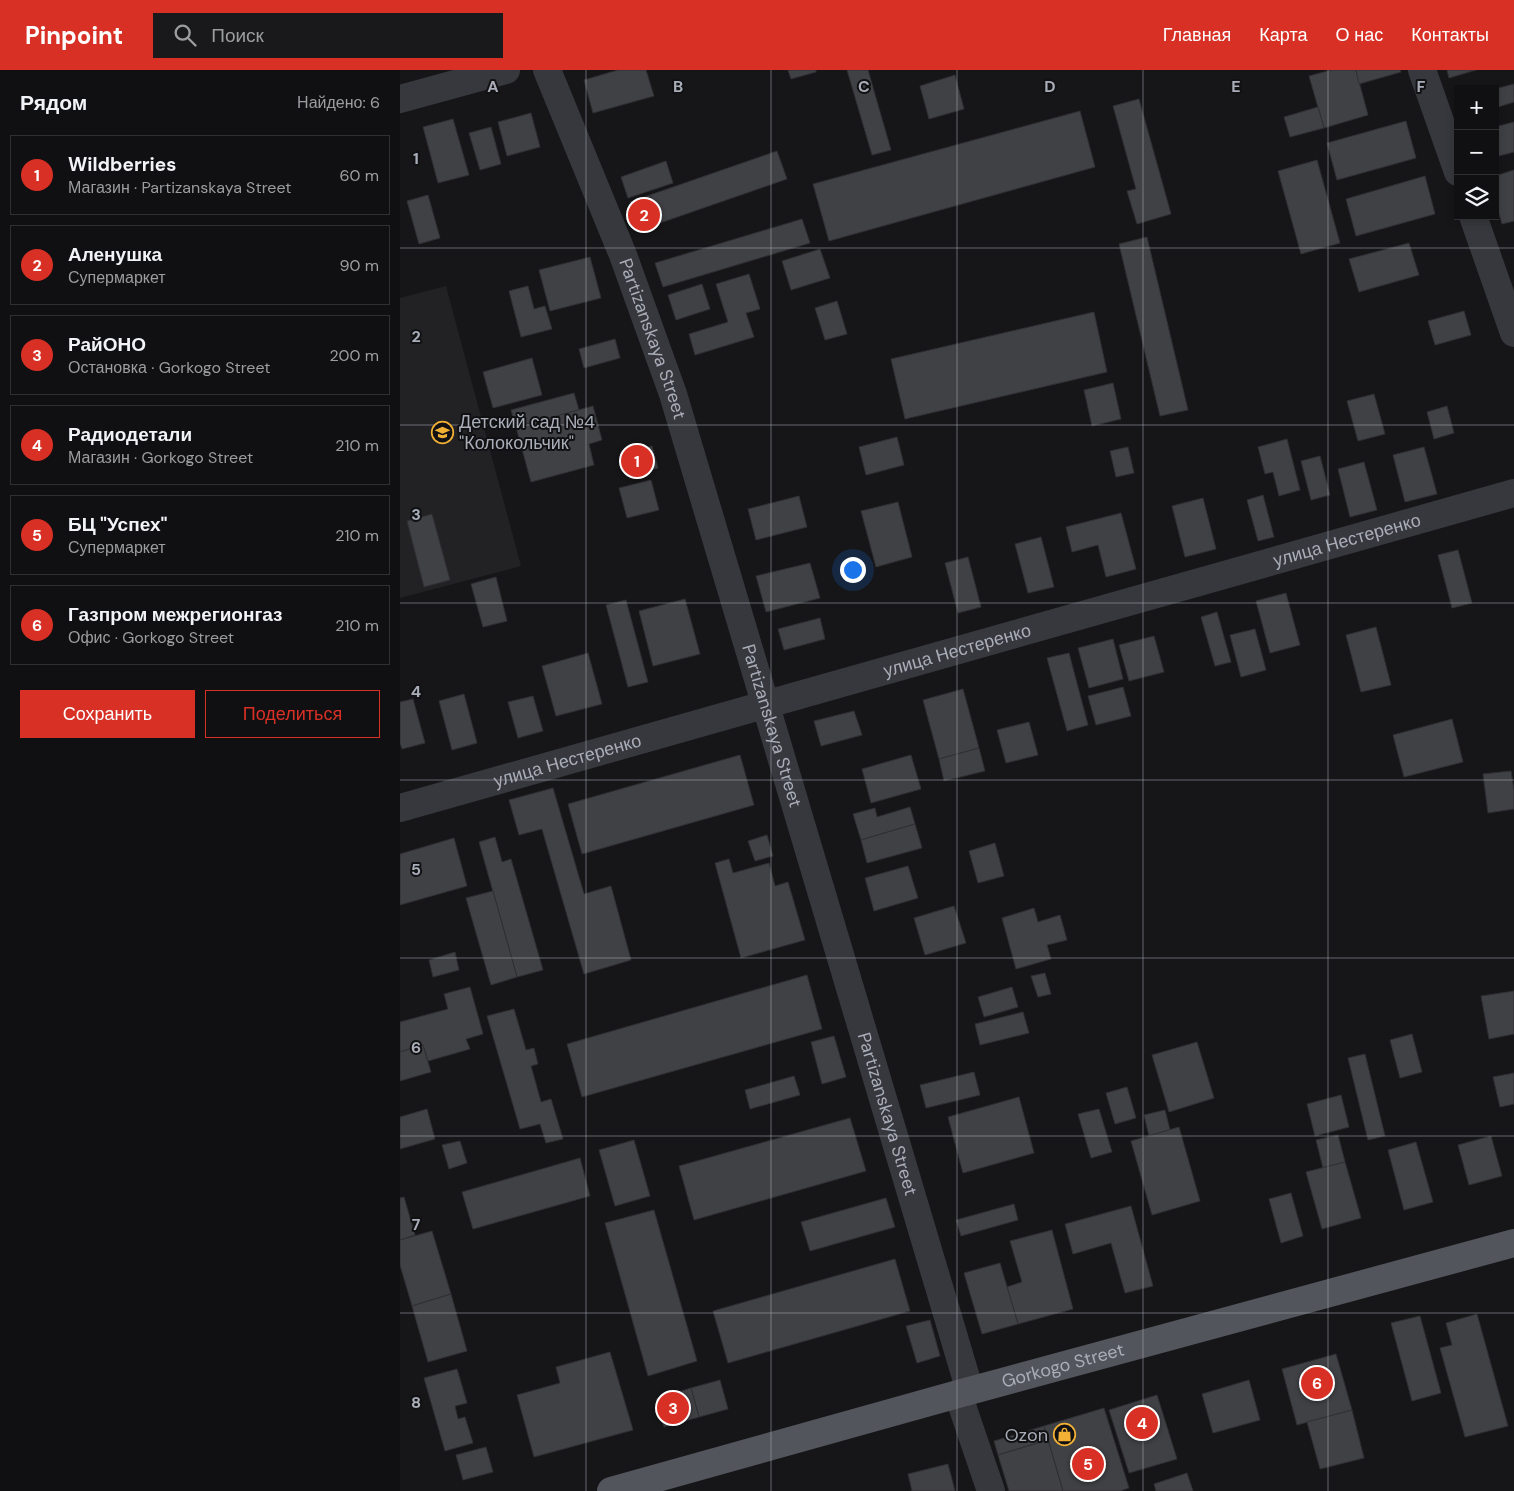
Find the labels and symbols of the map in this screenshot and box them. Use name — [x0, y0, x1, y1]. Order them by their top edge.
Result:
text: A — [487, 76, 499, 97]
text: B — [673, 76, 683, 97]
text: C — [858, 76, 870, 97]
text: D — [1044, 76, 1056, 97]
text: E — [1231, 76, 1241, 97]
text: F — [1417, 76, 1426, 97]
text: 1 — [413, 148, 419, 169]
pin: 2 — [628, 196, 660, 234]
street label: Partizanskaya Street — [613, 255, 692, 422]
text: 2 — [411, 326, 421, 347]
place label: Детский сад №4 "Колокольчик" — [459, 410, 595, 455]
school or university icon: Детский сад №4 "Колокольчик" — [431, 420, 455, 444]
pin: 1 — [621, 442, 653, 480]
text: 3 — [411, 504, 421, 525]
street label: улица Нестеренко — [1270, 508, 1423, 573]
your location — [840, 557, 866, 583]
street label: улица Нестеренко — [881, 618, 1034, 683]
street label: Partizanskaya Street — [736, 641, 807, 810]
text: 4 — [411, 681, 421, 702]
street label: улица Нестеренко — [491, 728, 644, 793]
text: 5 — [411, 859, 421, 880]
street label: Partizanskaya Street — [852, 1030, 923, 1198]
text: 6 — [411, 1037, 421, 1058]
text: 7 — [412, 1214, 421, 1235]
street label: Gorkogo Street — [999, 1337, 1127, 1394]
pin: 6 — [1301, 1364, 1333, 1402]
pin: 3 — [657, 1389, 689, 1427]
text: 8 — [411, 1392, 421, 1413]
pin: 4 — [1126, 1404, 1158, 1442]
place label: Ozon — [1005, 1423, 1048, 1447]
shop icon: Ozon — [1052, 1423, 1076, 1447]
pin: 5 — [1072, 1445, 1104, 1483]

